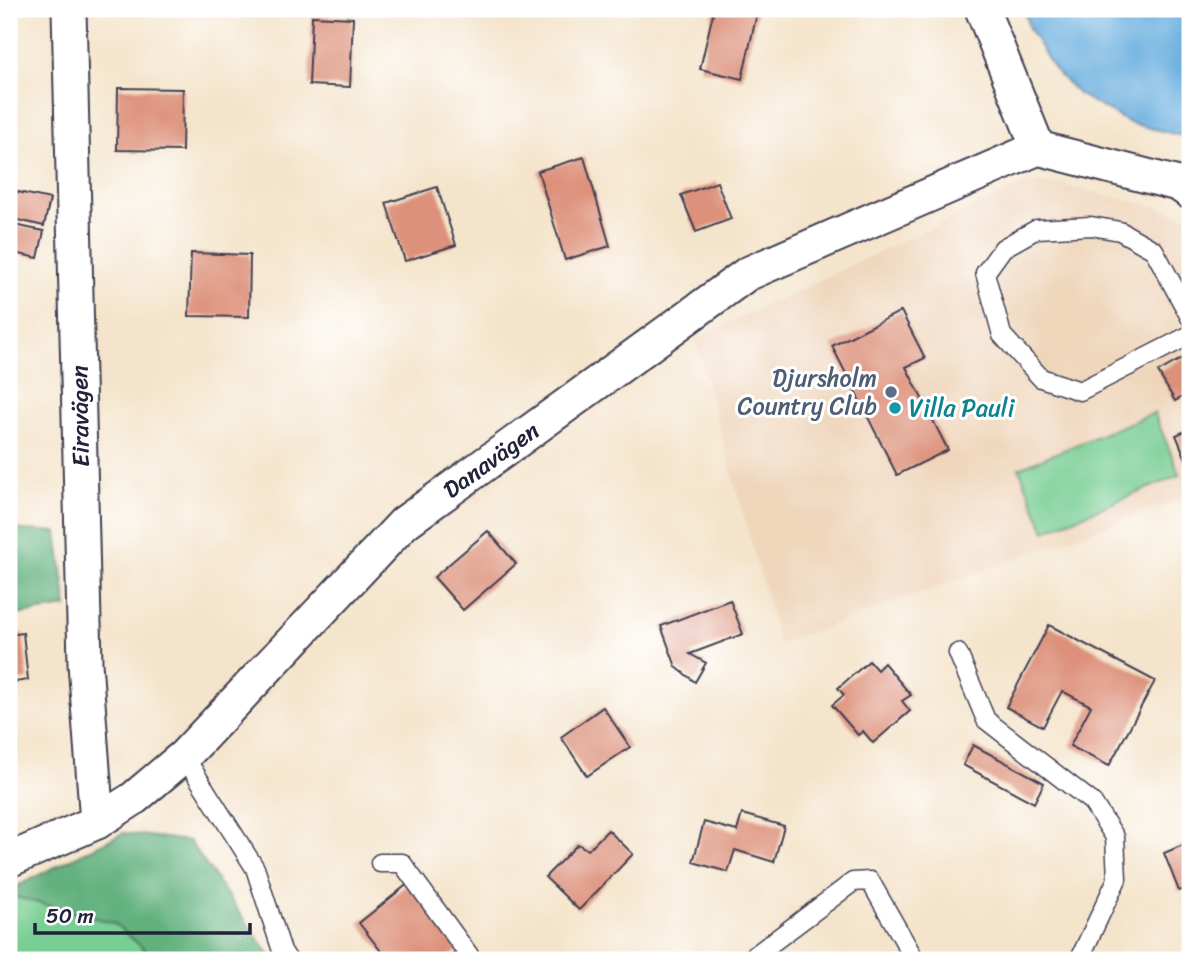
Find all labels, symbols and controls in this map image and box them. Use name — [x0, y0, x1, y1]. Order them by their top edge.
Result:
place label: Djursholm Country Club — [738, 357, 877, 427]
street label: Eiravägen — [58, 365, 102, 467]
marker: Djursholm Country Club — [883, 384, 899, 400]
place label: Villa Pauli — [909, 387, 1016, 429]
marker: Villa Pauli — [887, 400, 903, 416]
street label: Danavägen — [434, 410, 548, 510]
scale bar — [35, 892, 250, 936]
text: 50 m — [46, 897, 94, 935]

